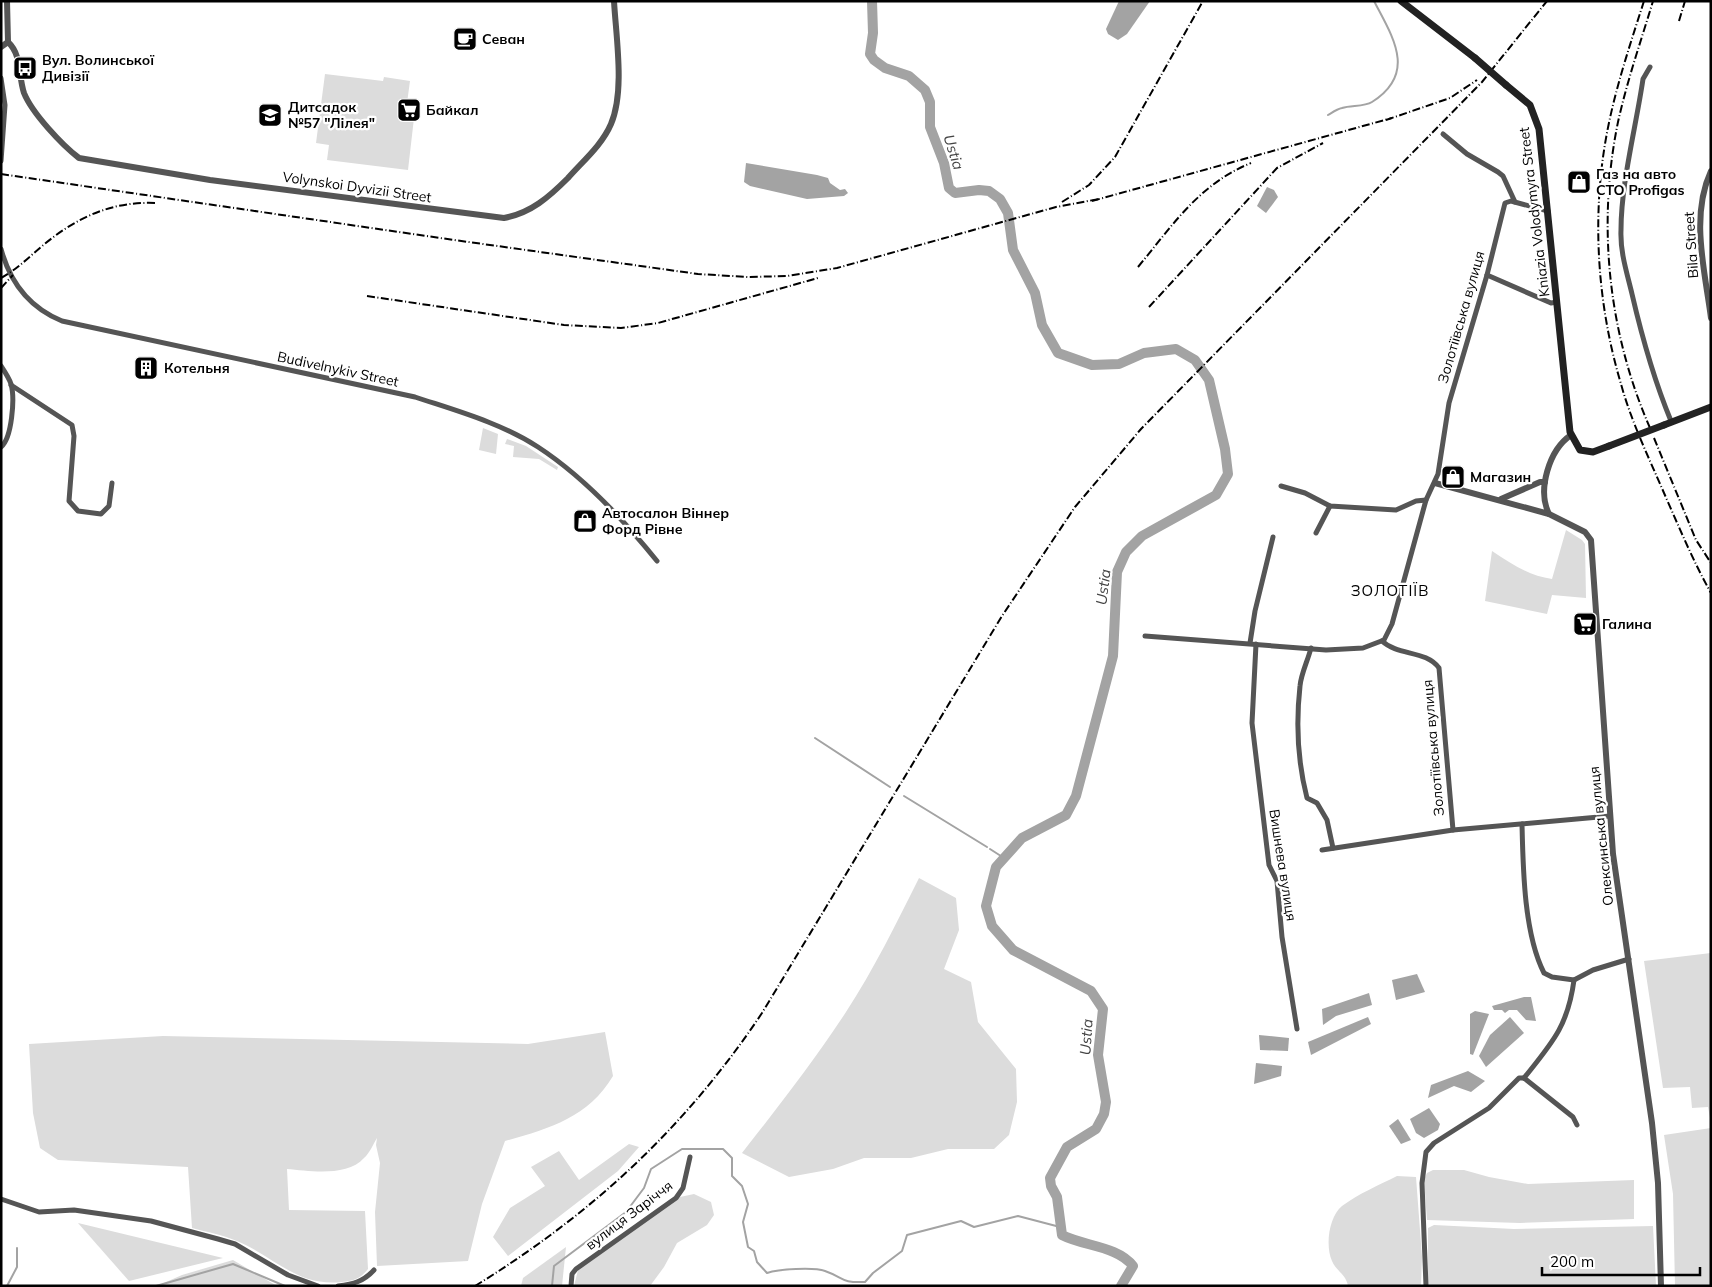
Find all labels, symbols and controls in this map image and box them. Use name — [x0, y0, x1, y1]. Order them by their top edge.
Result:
cafe icon: Севан — [452, 26, 478, 52]
place label: Севан — [482, 30, 525, 48]
place label: Вул. Волинської Дивізії — [42, 51, 155, 85]
bus stop icon: Вул. Волинської Дивізії — [12, 55, 38, 81]
supermarket icon: Байкал — [396, 97, 422, 123]
place label: Дитсадок №57 "Лілея" — [288, 98, 375, 132]
place label: Байкал — [426, 101, 479, 119]
school or university icon: Дитсадок №57 "Лілея" — [257, 102, 283, 128]
street label: Kniazia Volodymyra Street — [1515, 126, 1553, 298]
water label: Ustia — [939, 132, 969, 172]
place label: Газ на авто СТО Profigas — [1596, 165, 1684, 199]
street label: Volynskoi Dyvizii Street — [281, 168, 433, 206]
shop icon: Газ на авто СТО Profigas — [1566, 169, 1592, 195]
street label: Bila Street — [1680, 211, 1702, 279]
street label: Золотіївська вулиця — [1433, 249, 1489, 385]
street label: Budivelnykiv Street — [276, 347, 400, 391]
building icon: Котельня — [133, 355, 159, 381]
place label: Котельня — [164, 359, 230, 377]
shop icon: Магазин — [1440, 464, 1466, 490]
place label: Магазин — [1470, 468, 1531, 486]
place label: Автосалон Віннер Форд Рівне — [602, 504, 729, 538]
shop icon: Автосалон Віннер Форд Рівне — [572, 508, 598, 534]
water label: Ustia — [1091, 568, 1115, 606]
district label: ЗОЛОТІЇВ — [1351, 581, 1429, 600]
supermarket icon: Галина — [1572, 611, 1598, 637]
place label: Галина — [1602, 615, 1652, 633]
street label: Золотіївська вулиця — [1418, 679, 1448, 817]
street label: Олексинська вулиця — [1585, 765, 1617, 907]
street label: Вишнева вулиця — [1265, 808, 1301, 922]
water label: Ustia — [1075, 1018, 1097, 1056]
street label: вулиця Заріччя — [582, 1176, 676, 1254]
scale bar — [1542, 1244, 1700, 1276]
text: 200 m — [1550, 1252, 1594, 1271]

